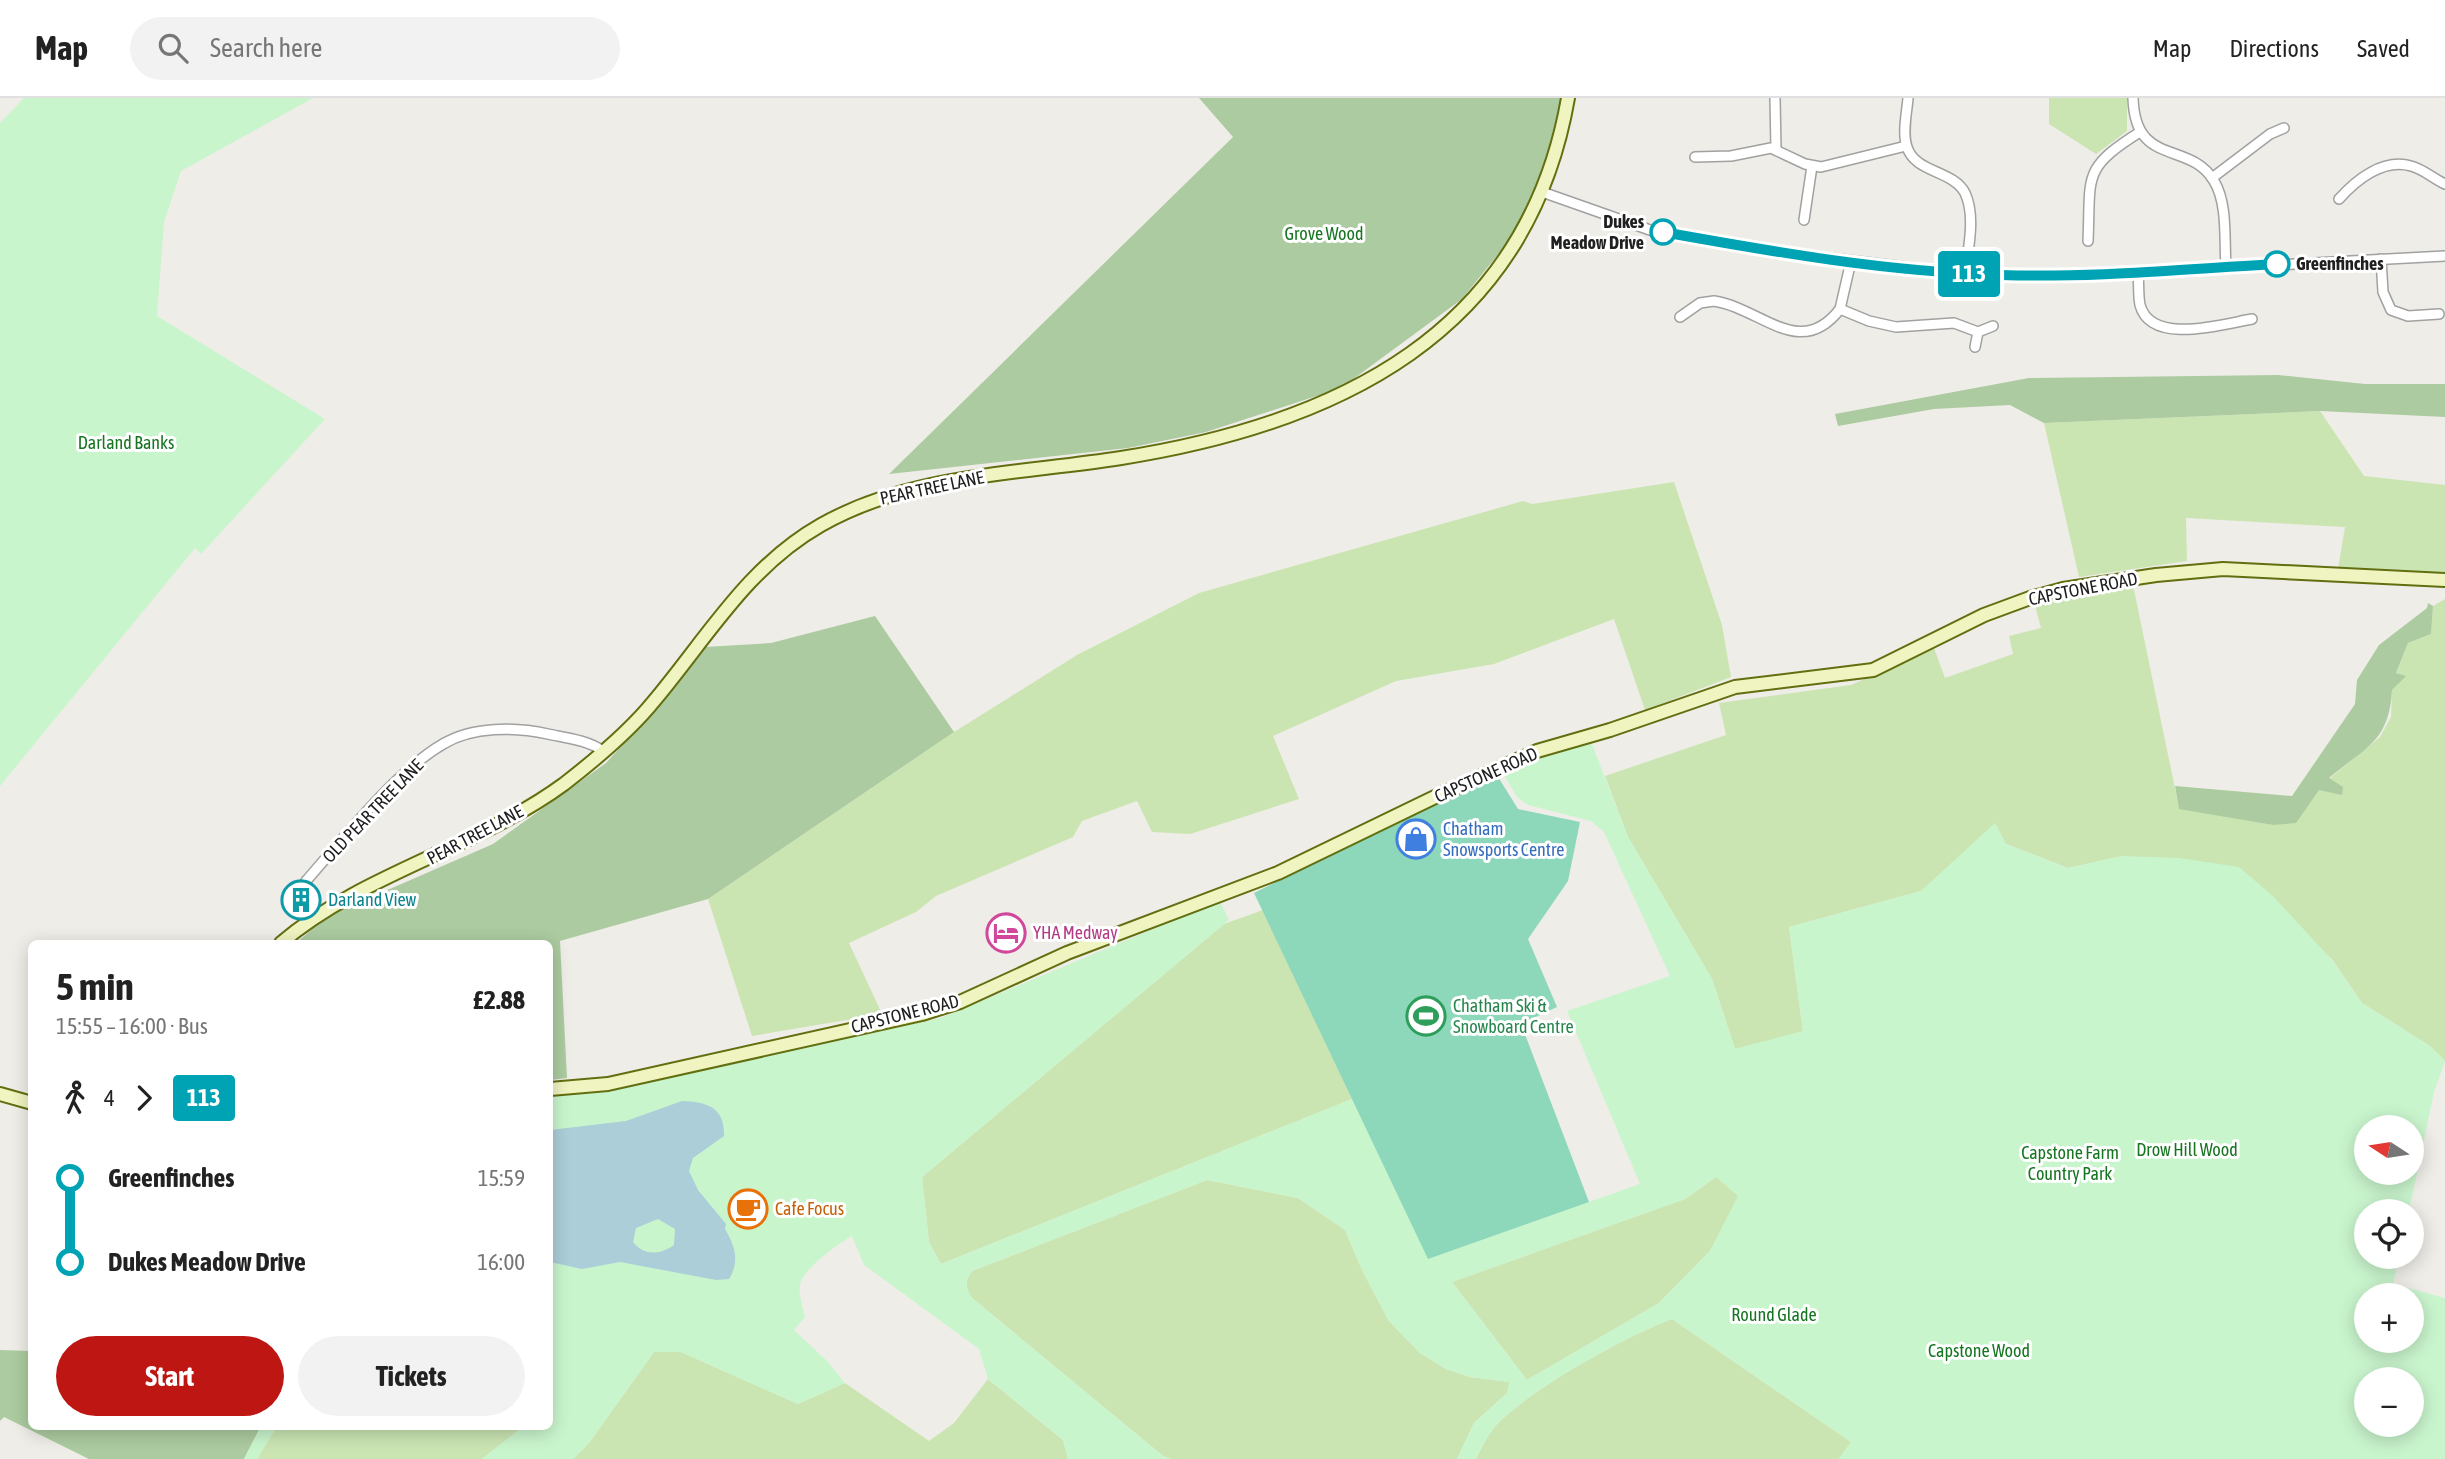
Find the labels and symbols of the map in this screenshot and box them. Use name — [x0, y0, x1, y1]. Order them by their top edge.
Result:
place label: Dukes Meadow Drive — [1550, 211, 1645, 253]
marker: Dukes Meadow Drive — [1650, 219, 1676, 245]
park label: Grove Wood — [1285, 223, 1363, 244]
line badge: 113 — [1929, 251, 2009, 297]
marker: Greenfinches — [2264, 251, 2290, 277]
place label: Greenfinches — [2296, 253, 2384, 274]
park label: Darland Banks — [78, 432, 174, 453]
street label: PEAR TREE LANE — [878, 466, 986, 509]
street label: CAPSTONE ROAD — [2027, 568, 2139, 609]
street label: CAPSTONE ROAD — [1431, 743, 1540, 807]
street label: OLD PEAR TREE LANE — [318, 754, 428, 867]
street label: PEAR TREE LANE — [423, 800, 527, 869]
shop icon: Chatham Snowsports Centre — [1395, 818, 1437, 860]
place label: Chatham Snowsports Centre — [1443, 818, 1564, 860]
building icon: Darland View — [280, 879, 322, 921]
place label: Darland View — [328, 889, 417, 910]
hotel icon: YHA Medway — [985, 912, 1027, 954]
place label: YHA Medway — [1033, 922, 1118, 943]
street label: CAPSTONE ROAD — [849, 990, 961, 1037]
sports icon: Chatham Ski & Snowboard Centre — [1405, 995, 1447, 1037]
place label: Chatham Ski & Snowboard Centre — [1453, 995, 1574, 1037]
north arrow — [2354, 1115, 2424, 1185]
park label: Drow Hill Wood — [2136, 1139, 2238, 1160]
park label: Capstone Farm Country Park — [2021, 1142, 2119, 1184]
cafe icon: Cafe Focus — [727, 1188, 769, 1230]
place label: Cafe Focus — [775, 1198, 844, 1219]
park label: Round Glade — [1731, 1304, 1817, 1325]
park label: Capstone Wood — [1928, 1340, 2030, 1361]

